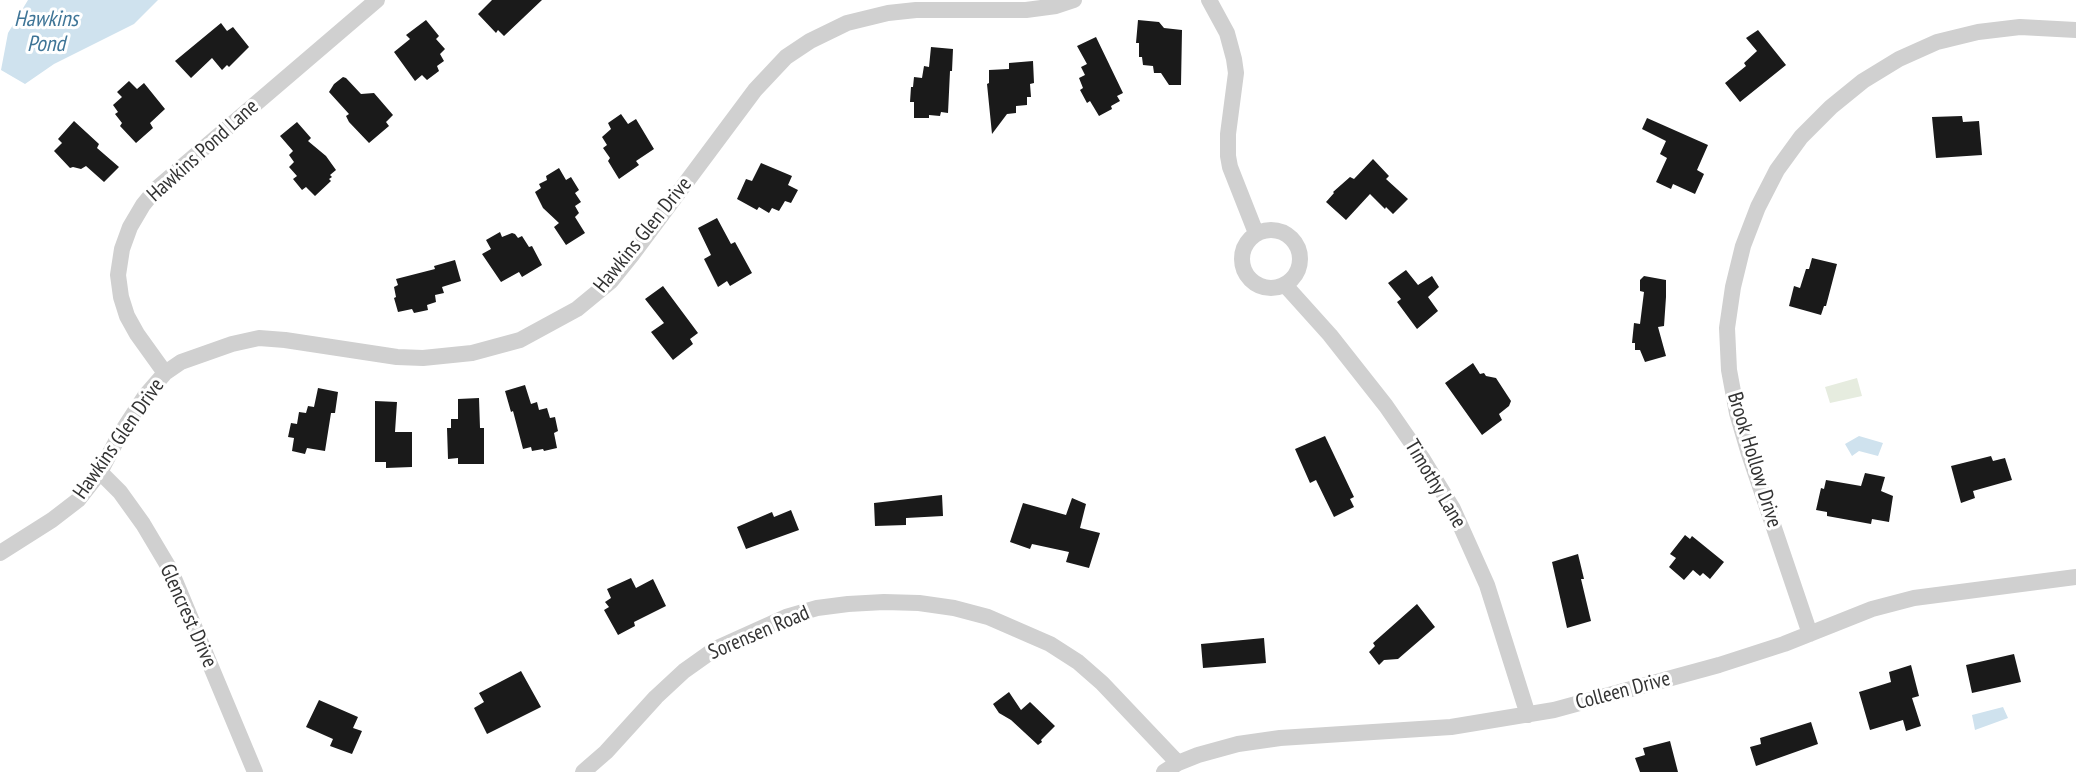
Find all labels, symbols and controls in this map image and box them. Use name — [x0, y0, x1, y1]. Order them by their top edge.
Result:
water label: Hawkins Pond — [14, 7, 78, 58]
street label: Hawkins Pond Lane — [142, 94, 264, 208]
street label: Hawkins Glen Drive — [589, 172, 697, 298]
street label: Hawkins Glen Drive — [68, 374, 170, 504]
street label: Brook Hollow Drive — [1721, 389, 1787, 531]
street label: Timothy Lane — [1399, 435, 1471, 533]
street label: Glencrest Drive — [154, 560, 222, 672]
street label: Sorensen Road — [705, 601, 813, 665]
street label: Colleen Drive — [1573, 666, 1673, 716]

